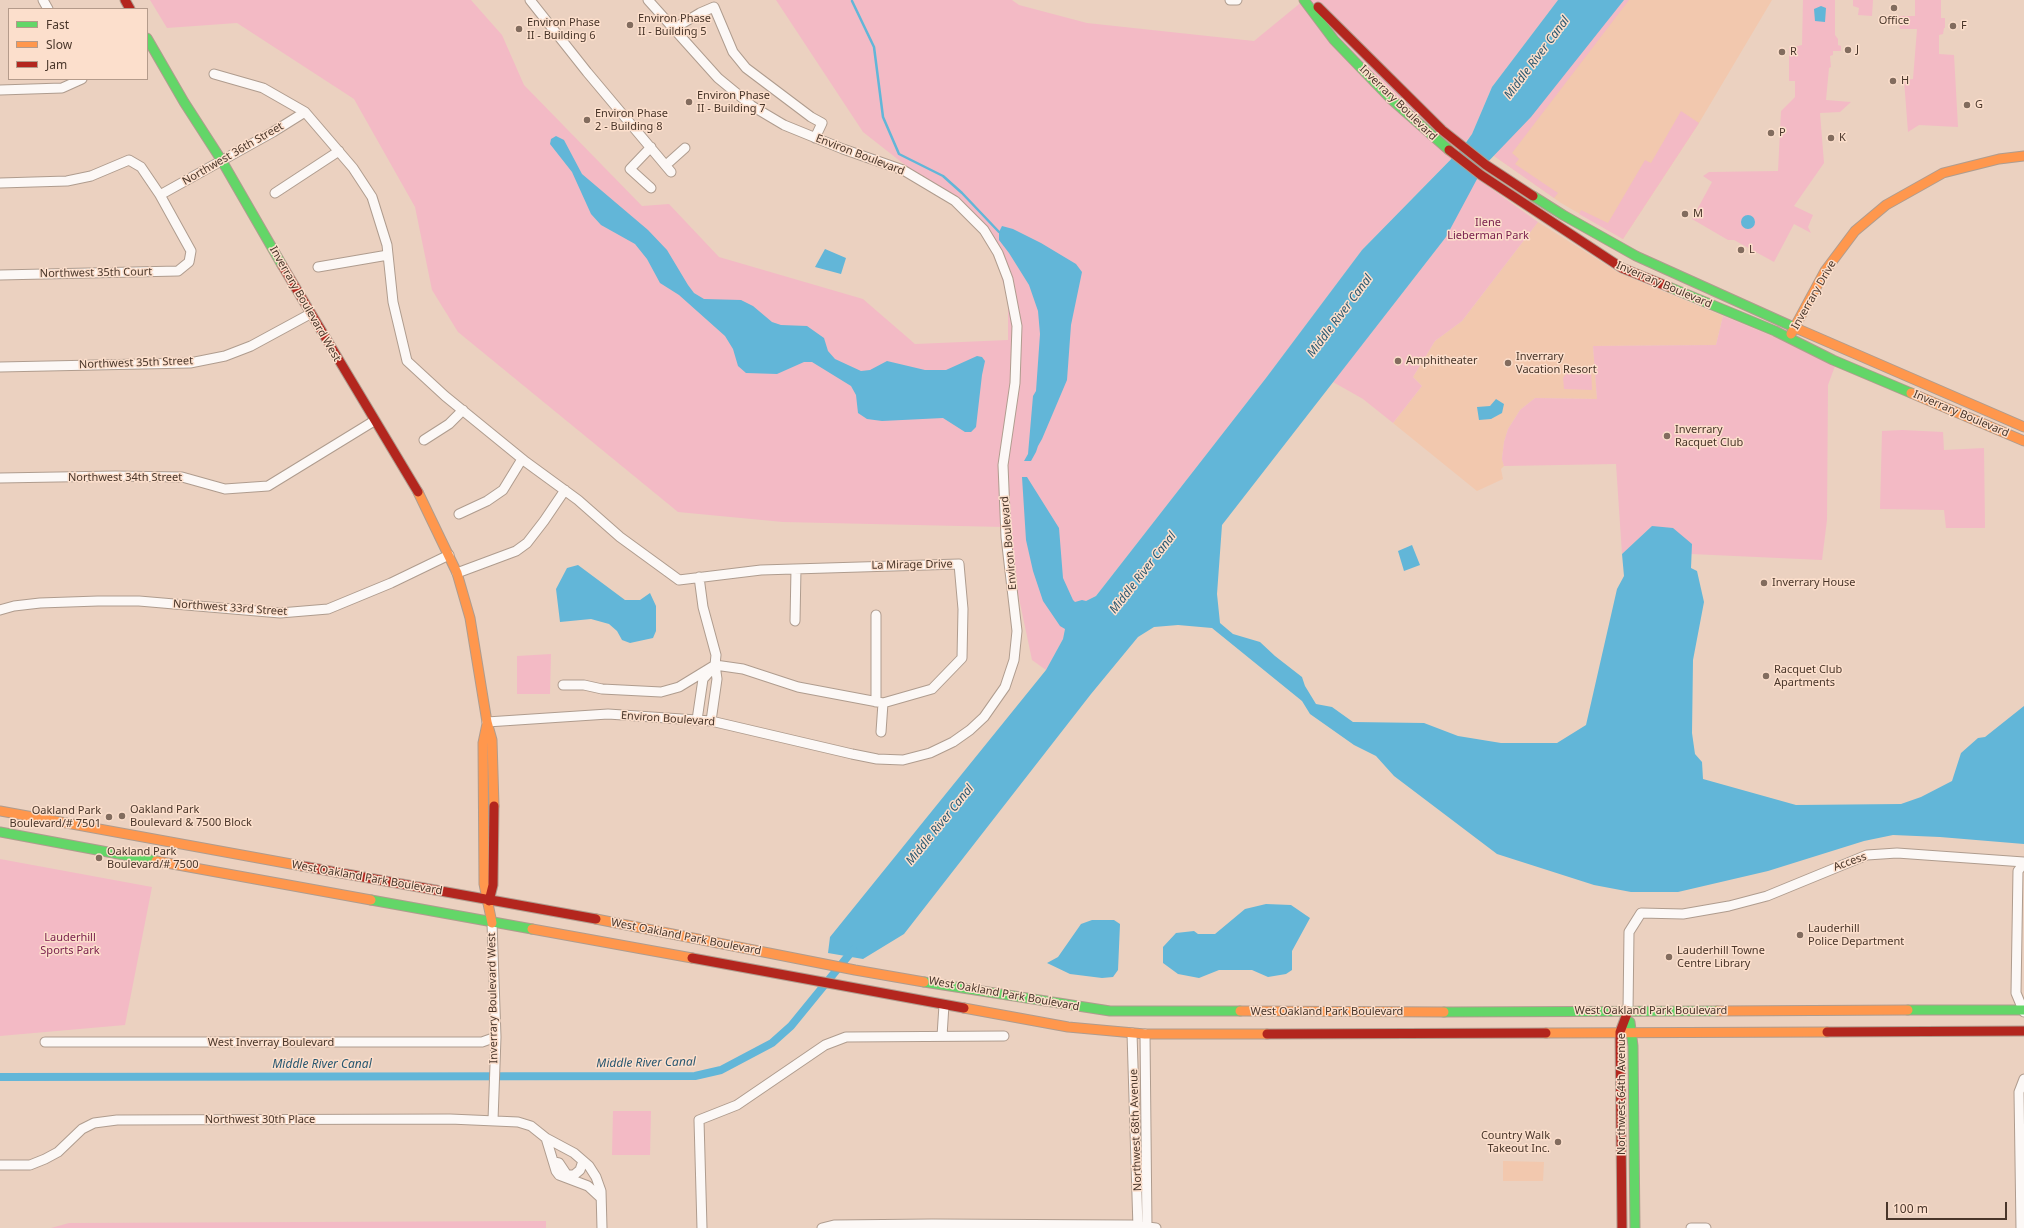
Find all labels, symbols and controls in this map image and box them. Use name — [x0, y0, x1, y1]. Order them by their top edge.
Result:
marker: Office — [1889, 3, 1899, 13]
legend — [8, 8, 148, 80]
place label: Environ Phase II - Building 5 — [638, 12, 711, 38]
water label: Middle River Canal — [1501, 14, 1573, 102]
place label: Office — [1879, 14, 1909, 28]
text: Fast — [46, 16, 69, 33]
place label: Environ Phase II - Building 6 — [527, 16, 600, 42]
place label: F — [1961, 19, 1967, 33]
marker: Environ Phase II - Building 5 — [625, 20, 635, 30]
marker: F — [1948, 21, 1958, 31]
marker: Environ Phase II - Building 6 — [514, 24, 524, 34]
text: Slow — [46, 36, 72, 53]
place label: J — [1856, 43, 1859, 57]
place label: R — [1790, 45, 1797, 59]
marker: J — [1843, 45, 1853, 55]
marker: R — [1777, 47, 1787, 57]
text: Jam — [46, 56, 67, 73]
street label: Inverrary Boulevard — [1356, 63, 1440, 143]
place label: H — [1901, 74, 1909, 88]
marker: H — [1888, 76, 1898, 86]
place label: Environ Phase II - Building 7 — [697, 89, 770, 115]
marker: Environ Phase II - Building 7 — [684, 97, 694, 107]
place label: G — [1975, 98, 1983, 112]
marker: G — [1962, 100, 1972, 110]
place label: Environ Phase 2 - Building 8 — [595, 107, 668, 133]
marker: Environ Phase 2 - Building 8 — [582, 115, 592, 125]
street label: Northwest 36th Street — [180, 120, 286, 188]
place label: P — [1779, 126, 1786, 140]
marker: P — [1766, 128, 1776, 138]
place label: K — [1839, 131, 1846, 145]
street label: Environ Boulevard — [814, 132, 906, 178]
marker: K — [1826, 133, 1836, 143]
place label: M — [1693, 207, 1703, 221]
marker: M — [1680, 209, 1690, 219]
park label: Ilene Lieberman Park — [1447, 216, 1529, 242]
place label: L — [1749, 243, 1755, 257]
street label: Inverrary Boulevard West — [267, 244, 343, 364]
marker: L — [1736, 245, 1746, 255]
street label: Inverrary Drive — [1789, 258, 1839, 332]
street label: Inverrary Boulevard — [1614, 259, 1714, 311]
street label: Northwest 35th Court — [40, 265, 152, 281]
water label: Middle River Canal — [1304, 272, 1376, 360]
place label: Inverrary Vacation Resort — [1516, 350, 1597, 376]
street label: Northwest 35th Street — [79, 354, 193, 372]
place label: Amphitheater — [1406, 354, 1478, 368]
marker: Amphitheater — [1393, 356, 1403, 366]
marker: Inverrary Vacation Resort — [1503, 358, 1513, 368]
street label: Inverrary Boulevard — [1911, 388, 2011, 440]
place label: Inverrary Racquet Club — [1675, 423, 1743, 449]
marker: Inverrary Racquet Club — [1662, 431, 1672, 441]
street label: Northwest 34th Street — [68, 471, 182, 485]
street label: Environ Boulevard — [998, 495, 1020, 591]
water label: Middle River Canal — [1107, 529, 1179, 617]
street label: La Mirage Drive — [871, 558, 953, 572]
place label: Inverrary House — [1772, 576, 1855, 590]
marker: Inverrary House — [1759, 578, 1769, 588]
street label: Northwest 33rd Street — [172, 597, 288, 619]
place label: Racquet Club Apartments — [1774, 663, 1842, 689]
marker: Racquet Club Apartments — [1761, 671, 1771, 681]
street label: Environ Boulevard — [621, 709, 715, 729]
water label: Middle River Canal — [903, 782, 977, 868]
place label: Oakland Park Boulevard & 7500 Block — [130, 803, 252, 829]
place label: Oakland Park Boulevard/# 7501 — [10, 804, 101, 830]
marker: Oakland Park Boulevard & 7500 Block — [117, 811, 127, 821]
marker: Oakland Park Boulevard/# 7501 — [104, 812, 114, 822]
place label: Oakland Park Boulevard/# 7500 — [107, 845, 198, 871]
street label: Access — [1832, 850, 1868, 874]
marker: Oakland Park Boulevard/# 7500 — [94, 853, 104, 863]
street label: West Oakland Park Boulevard — [291, 858, 443, 898]
street label: West Oakland Park Boulevard — [610, 916, 762, 958]
place label: Lauderhill Police Department — [1808, 922, 1904, 948]
marker: Lauderhill Police Department — [1795, 930, 1805, 940]
park label: Lauderhill Sports Park — [40, 931, 100, 957]
street label: Inverrary Boulevard West — [485, 932, 501, 1064]
place label: Lauderhill Towne Centre Library — [1677, 944, 1765, 970]
marker: Lauderhill Towne Centre Library — [1664, 952, 1674, 962]
street label: West Oakland Park Boulevard — [928, 974, 1080, 1014]
street label: West Oakland Park Boulevard — [1575, 1004, 1727, 1018]
street label: West Oakland Park Boulevard — [1251, 1005, 1403, 1019]
street label: Northwest 64th Avenue — [1615, 1033, 1629, 1155]
street label: West Inverray Boulevard — [208, 1036, 334, 1050]
water label: Middle River Canal — [596, 1055, 696, 1071]
water label: Middle River Canal — [272, 1058, 372, 1072]
street label: Northwest 68th Avenue — [1127, 1069, 1145, 1191]
street label: Northwest 30th Place — [205, 1113, 315, 1127]
place label: Country Walk Takeout Inc. — [1481, 1129, 1550, 1155]
marker: Country Walk Takeout Inc. — [1553, 1137, 1563, 1147]
scale bar — [1888, 1194, 2009, 1220]
text: 100 m — [1893, 1200, 1928, 1217]

